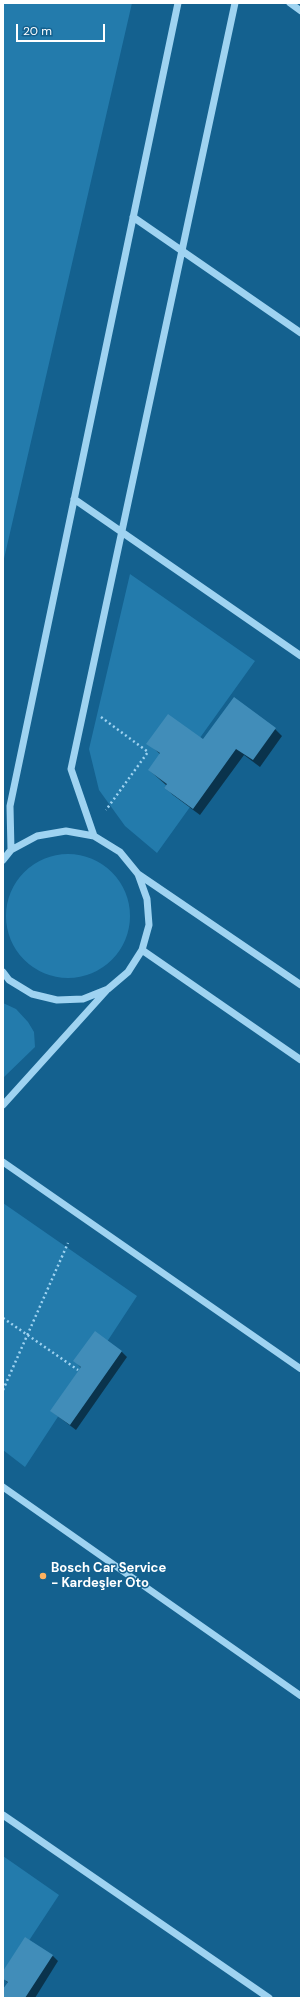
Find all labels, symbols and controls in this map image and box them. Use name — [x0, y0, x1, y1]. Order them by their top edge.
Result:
scale bar — [18, 16, 107, 42]
text: 20 m — [23, 23, 52, 39]
place label: Bosch Car Service - Kardeşler Oto — [51, 1561, 166, 1592]
marker: Bosch Car Service - Kardeşler Oto — [38, 1571, 48, 1581]

